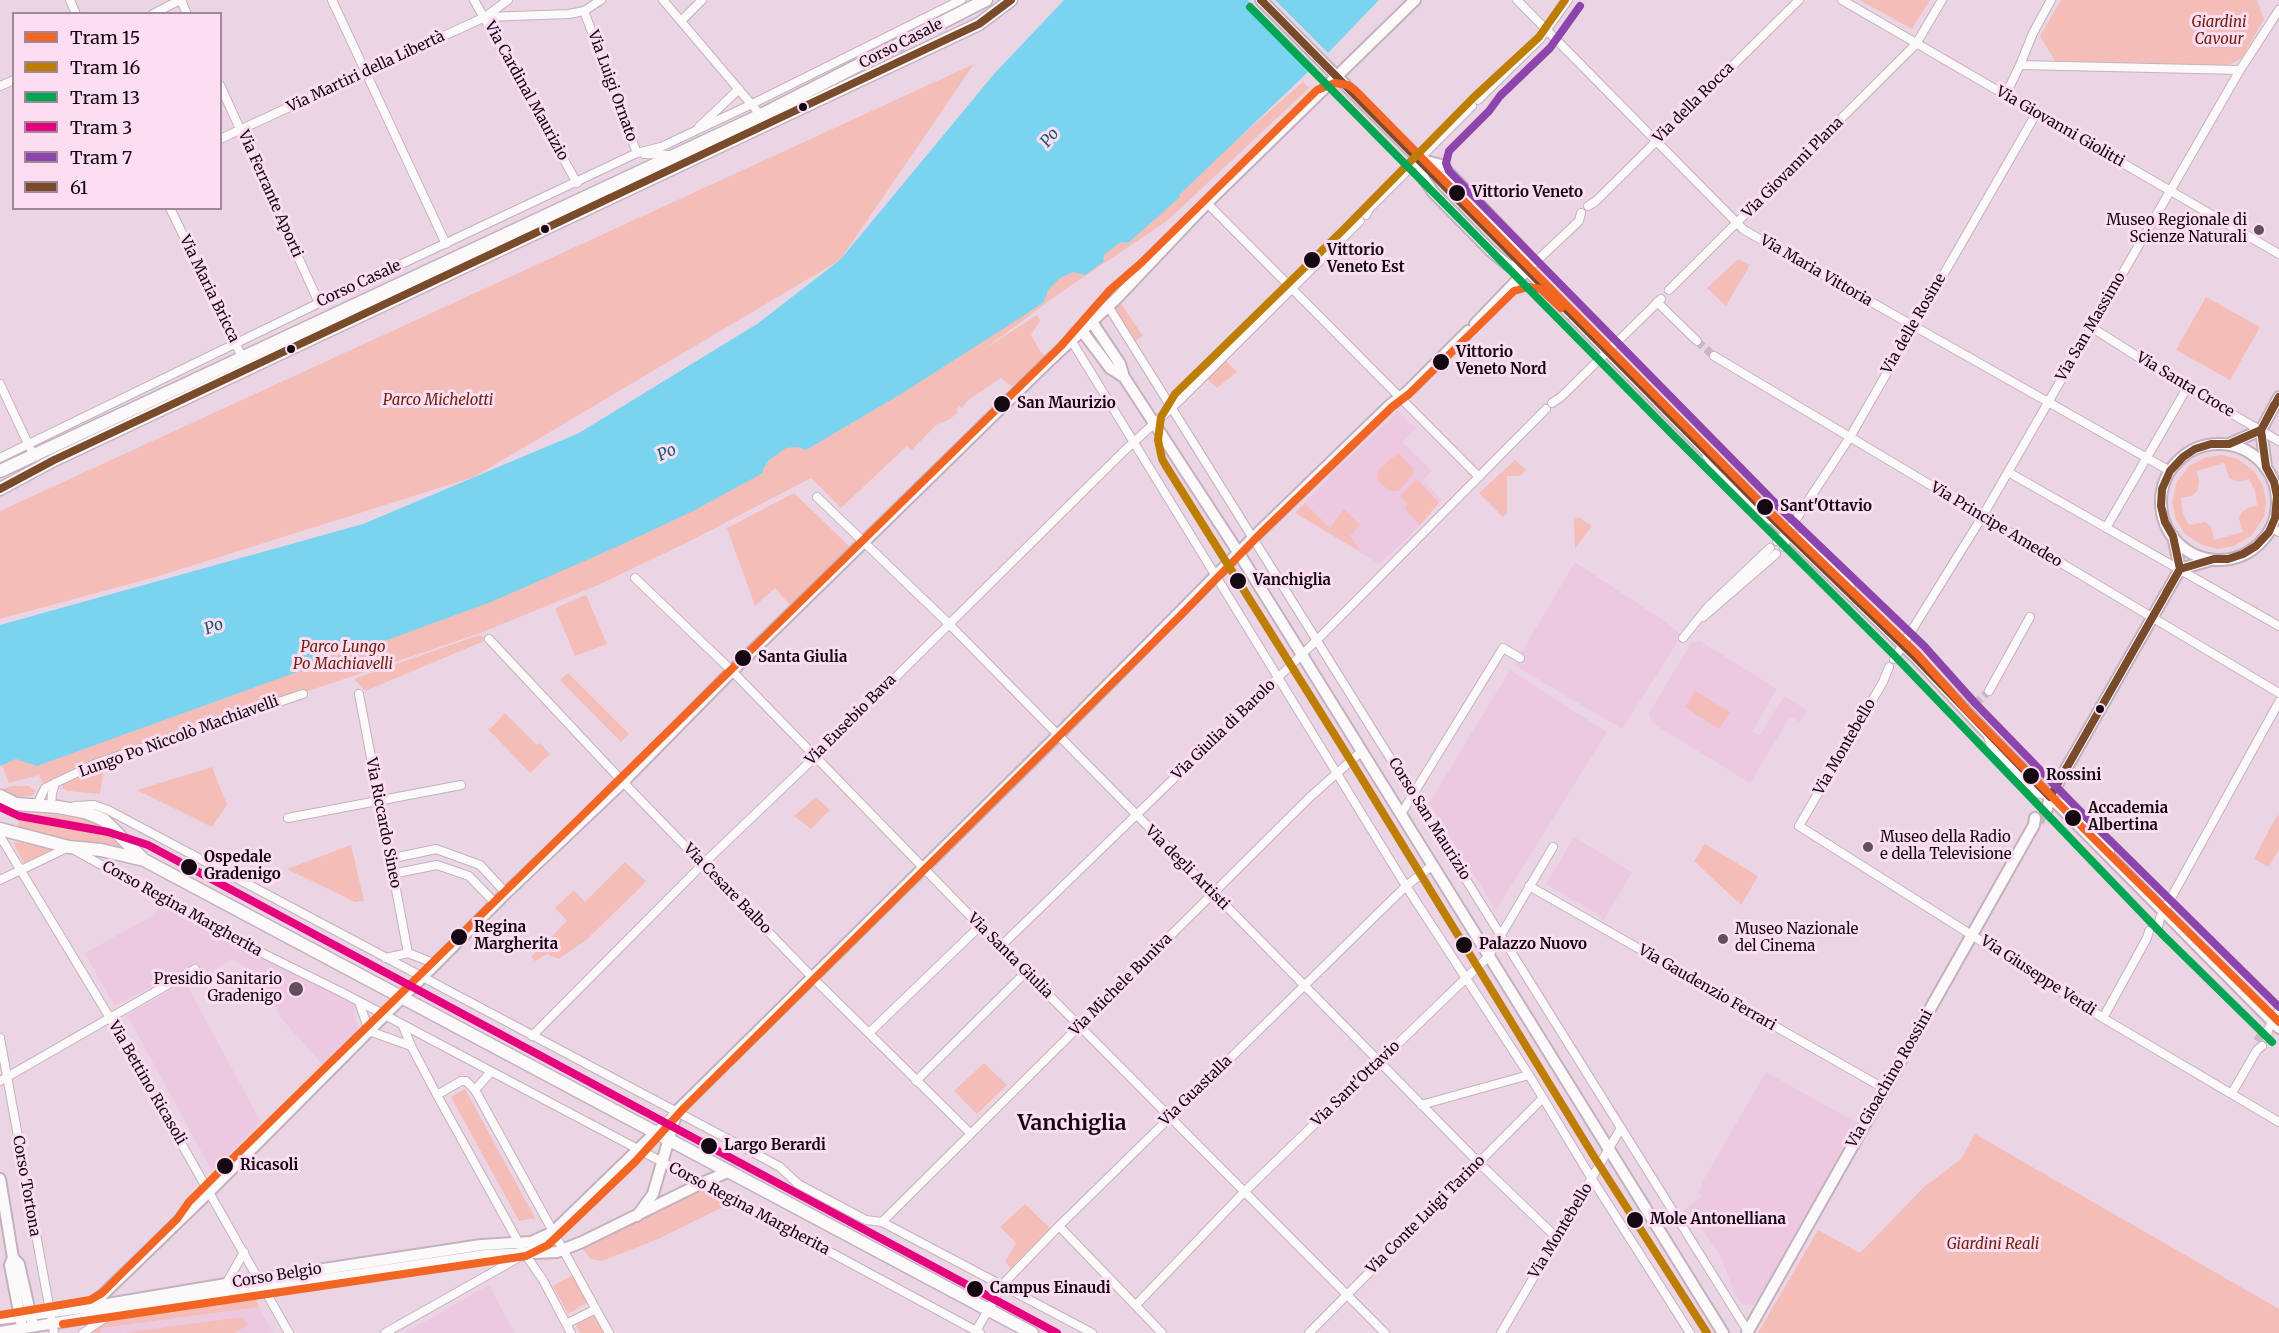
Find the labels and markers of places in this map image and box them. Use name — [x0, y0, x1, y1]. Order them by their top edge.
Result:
unlabelled marker — [797, 101, 809, 113]
marker: Vittorio Veneto — [1447, 183, 1467, 203]
place label: Vittorio Veneto — [1472, 184, 1583, 202]
place label: Museo Regionale di Scienze Naturali — [2106, 212, 2247, 247]
unlabelled marker — [539, 223, 551, 235]
marker: Museo Regionale di Scienze Naturali — [2252, 223, 2266, 237]
place label: Vittorio Veneto Est — [1327, 242, 1405, 277]
marker: Vittorio Veneto Est — [1302, 250, 1322, 270]
unlabelled marker — [285, 343, 297, 355]
place label: Vittorio Veneto Nord — [1456, 344, 1547, 379]
marker: Vittorio Veneto Nord — [1431, 352, 1451, 372]
marker: San Maurizio — [992, 394, 1012, 414]
place label: San Maurizio — [1017, 395, 1116, 413]
marker: Sant'Ottavio — [1755, 497, 1775, 517]
place label: Sant'Ottavio — [1780, 498, 1872, 516]
marker: Vanchiglia — [1228, 571, 1248, 591]
place label: Vanchiglia — [1253, 572, 1331, 590]
marker: Santa Giulia — [733, 648, 753, 668]
place label: Santa Giulia — [758, 649, 847, 667]
unlabelled marker — [2094, 703, 2106, 715]
marker: Rossini — [2021, 766, 2041, 786]
place label: Rossini — [2046, 767, 2101, 785]
place label: Accademia Albertina — [2088, 800, 2168, 835]
marker: Accademia Albertina — [2063, 808, 2083, 828]
place label: Museo della Radio e della Televisione — [1880, 829, 2011, 864]
marker: Museo della Radio e della Televisione — [1861, 840, 1875, 854]
place label: Ospedale Gradenigo — [204, 849, 281, 884]
marker: Ospedale Gradenigo — [179, 857, 199, 877]
place label: Regina Margherita — [474, 919, 558, 954]
place label: Museo Nazionale del Cinema — [1735, 921, 1858, 956]
marker: Regina Margherita — [449, 927, 469, 947]
marker: Museo Nazionale del Cinema — [1716, 932, 1730, 946]
marker: Palazzo Nuovo — [1454, 935, 1474, 955]
place label: Palazzo Nuovo — [1479, 936, 1587, 954]
place label: Presidio Sanitario Gradenigo — [154, 971, 282, 1006]
marker: Presidio Sanitario Gradenigo — [287, 980, 305, 998]
marker: Largo Berardi — [699, 1136, 719, 1156]
place label: Largo Berardi — [724, 1137, 826, 1155]
marker: Ricasoli — [215, 1156, 235, 1176]
place label: Ricasoli — [240, 1157, 298, 1175]
marker: Mole Antonelliana — [1625, 1210, 1645, 1230]
place label: Mole Antonelliana — [1650, 1211, 1786, 1229]
marker: Campus Einaudi — [965, 1279, 985, 1299]
place label: Campus Einaudi — [990, 1280, 1111, 1298]

